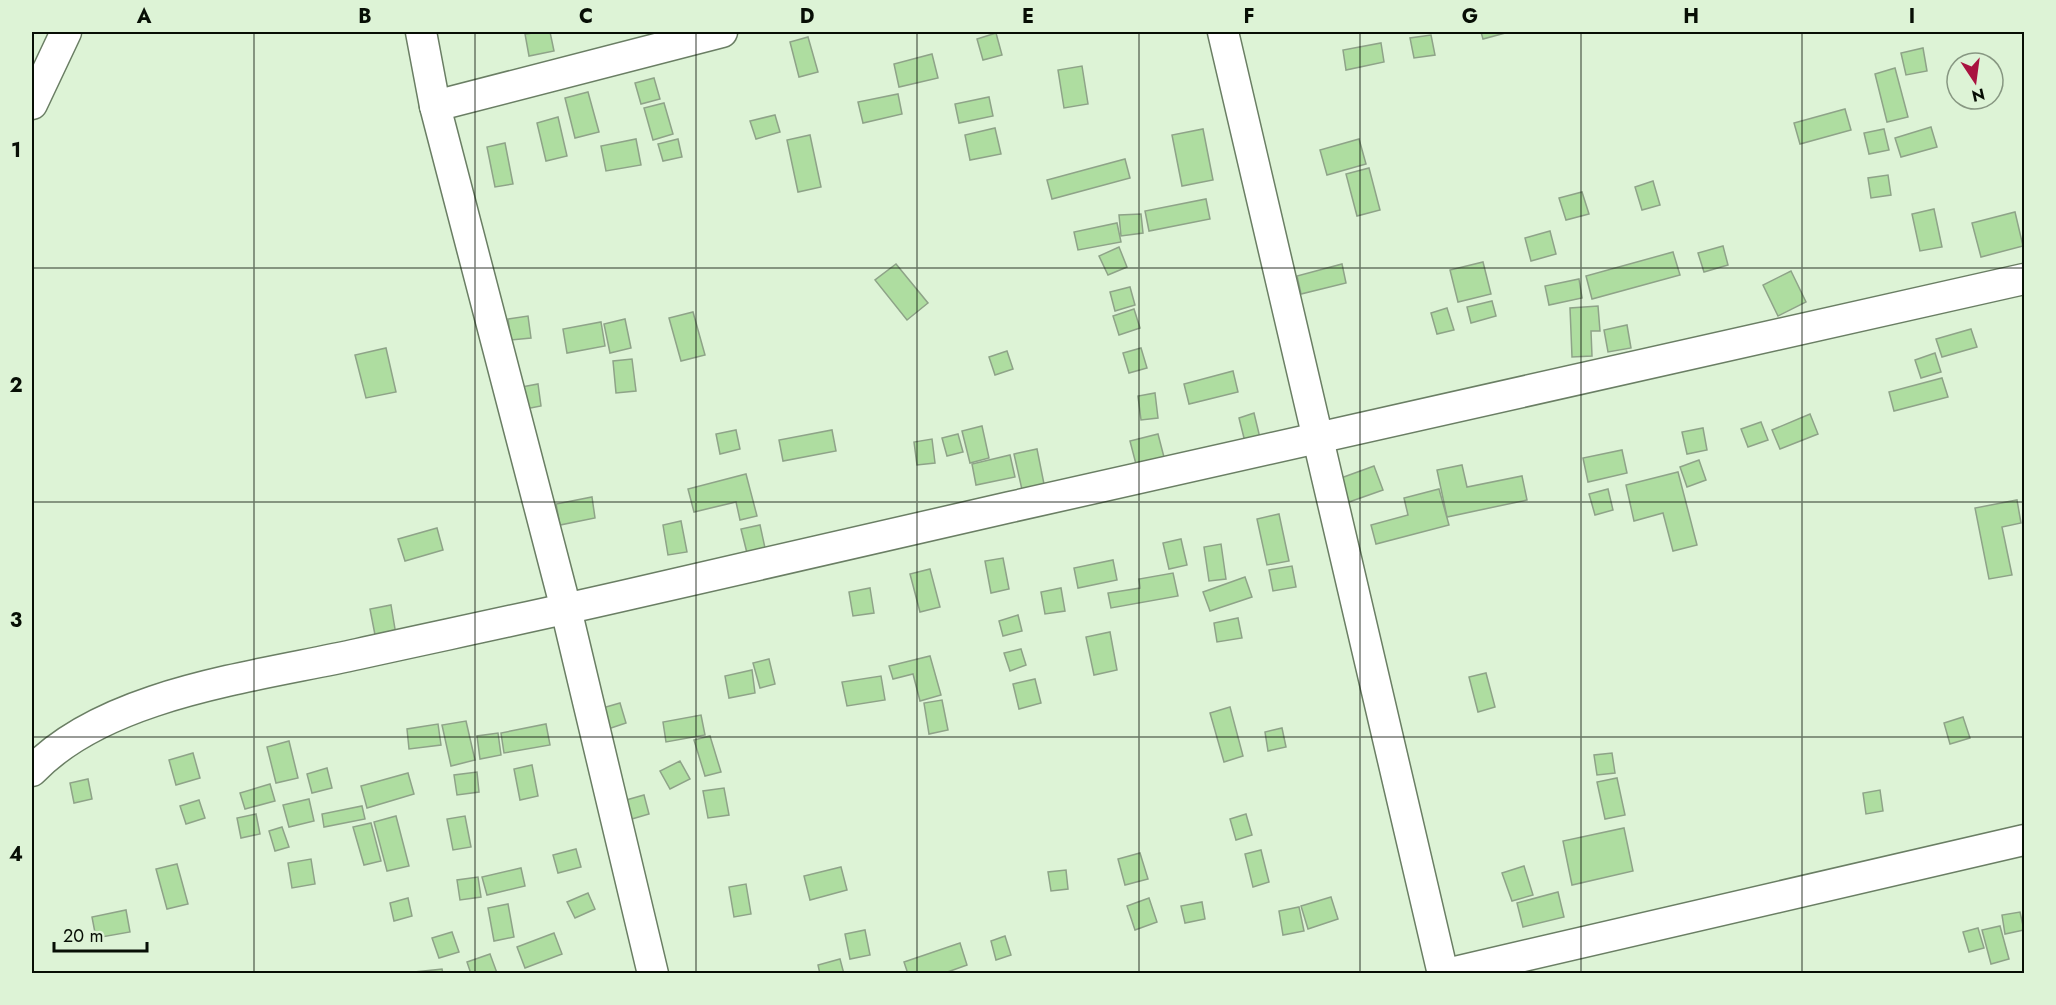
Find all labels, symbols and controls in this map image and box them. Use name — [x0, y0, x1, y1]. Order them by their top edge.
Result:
text: A — [136, 2, 152, 31]
text: B — [358, 2, 372, 31]
text: C — [579, 2, 593, 31]
text: D — [800, 2, 814, 31]
text: E — [1022, 2, 1034, 31]
text: F — [1243, 2, 1255, 31]
text: G — [1462, 2, 1478, 31]
text: H — [1683, 2, 1699, 31]
text: I — [1909, 2, 1915, 31]
north arrow — [1945, 51, 2005, 111]
text: N — [1969, 82, 1987, 108]
text: 1 — [11, 136, 21, 165]
text: 2 — [9, 371, 23, 400]
text: 3 — [10, 606, 22, 635]
text: 4 — [9, 840, 23, 869]
scale bar — [54, 915, 147, 953]
text: 20 m — [63, 923, 103, 949]

